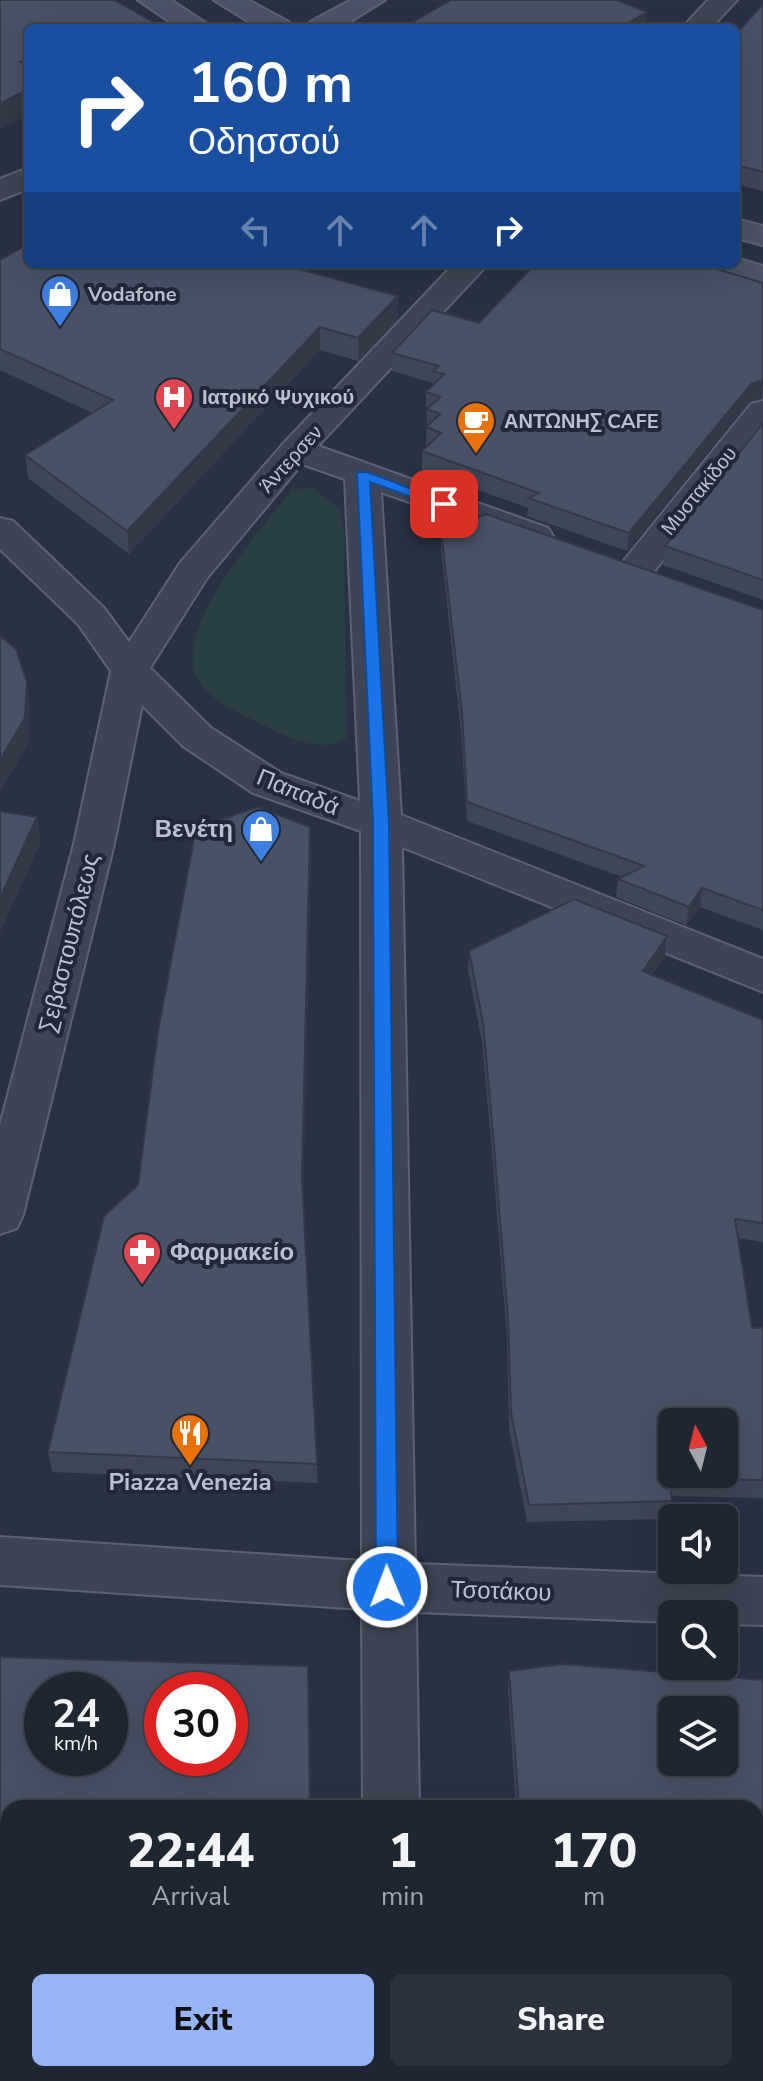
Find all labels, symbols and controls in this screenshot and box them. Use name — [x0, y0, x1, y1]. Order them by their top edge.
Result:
text: 160 m — [188, 45, 353, 122]
icon: right — [56, 56, 160, 160]
text: Οδησσού — [188, 118, 340, 167]
icon: left — [234, 208, 278, 252]
icon: ahead — [318, 208, 362, 252]
icon: ahead — [402, 208, 446, 252]
icon: right — [486, 208, 530, 252]
shop icon: Vodafone — [39, 273, 81, 328]
place label: Vodafone — [87, 281, 177, 308]
hospital icon: Ιατρικό Ψυχικού — [153, 376, 195, 431]
place label: Ιατρικό Ψυχικού — [202, 384, 354, 411]
cafe icon: ΑΝΤΩΝΗΣ CAFE — [455, 400, 497, 455]
place label: ΑΝΤΩΝΗΣ CAFE — [504, 408, 659, 435]
street label: Άντερσεν — [253, 419, 329, 499]
street label: Μυστακίδου — [655, 441, 743, 541]
pin — [410, 470, 478, 538]
icon: arrive — [422, 482, 466, 526]
street label: Παπαδά — [252, 761, 344, 823]
shop icon: Βενέτη — [240, 808, 282, 863]
place label: Βενέτη — [155, 813, 233, 845]
street label: Σεβαστουπόλεως — [31, 850, 107, 1036]
pharmacy icon: Φαρμακείο — [121, 1231, 163, 1286]
place label: Φαρμακείο — [170, 1236, 294, 1268]
north arrow — [658, 1408, 738, 1488]
map controls — [658, 1408, 738, 1776]
restaurant icon: Piazza Venezia — [169, 1412, 211, 1467]
place label: Piazza Venezia — [108, 1466, 272, 1498]
button: sound — [658, 1504, 738, 1584]
position arrow — [345, 1545, 429, 1629]
street label: Τσοτάκου — [450, 1573, 552, 1609]
button: search — [658, 1600, 738, 1680]
speed limit sign: 30 — [144, 1672, 248, 1776]
text: 24 — [52, 1687, 100, 1741]
button: layers — [658, 1696, 738, 1776]
text: km/h — [54, 1730, 98, 1757]
text: 22:44 — [127, 1818, 254, 1884]
text: 1 — [388, 1818, 417, 1884]
text: 170 — [551, 1818, 637, 1884]
text: Arrival — [151, 1879, 230, 1914]
text: min — [381, 1879, 424, 1914]
text: m — [583, 1879, 605, 1914]
button: Exit — [32, 1974, 374, 2066]
button: Share — [390, 1974, 732, 2066]

